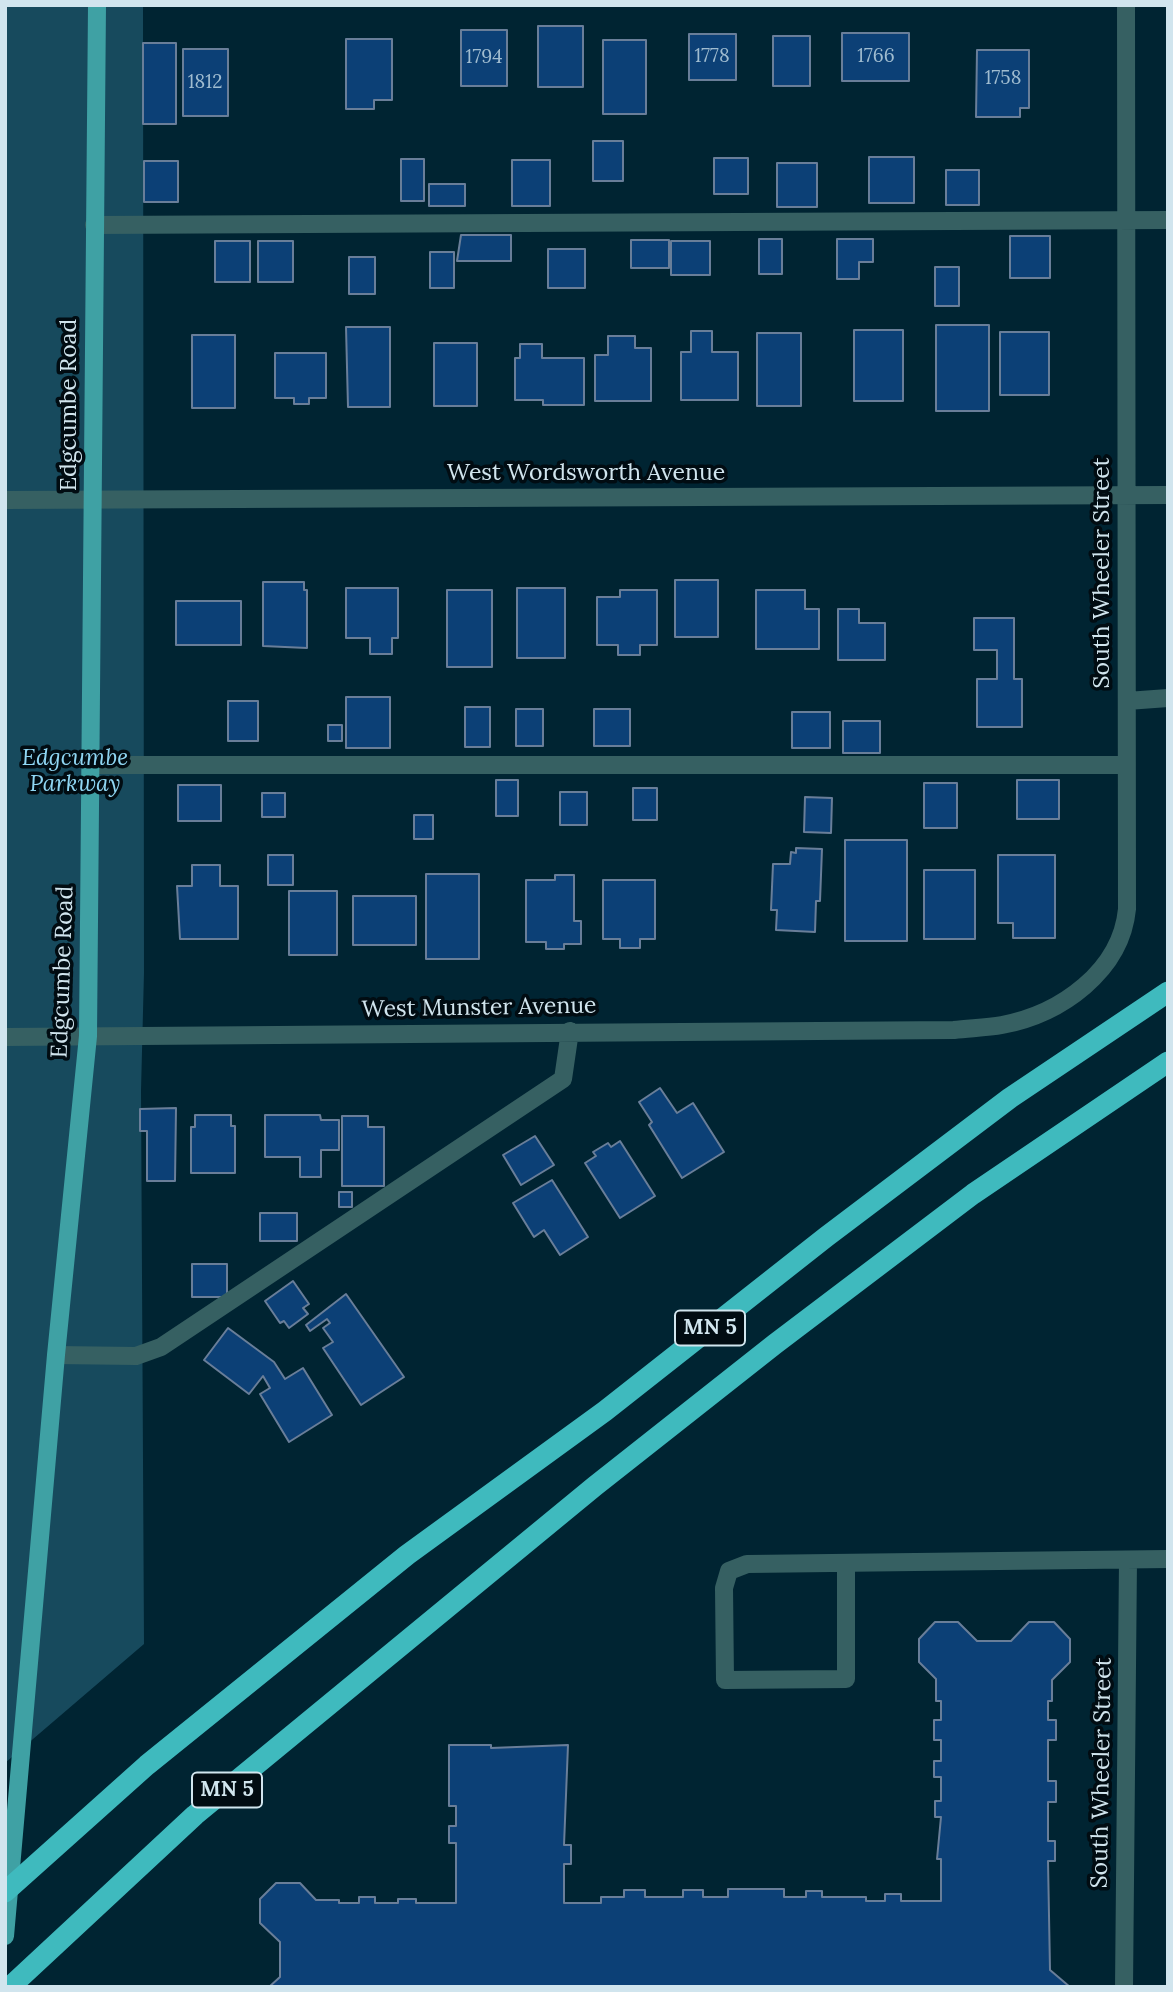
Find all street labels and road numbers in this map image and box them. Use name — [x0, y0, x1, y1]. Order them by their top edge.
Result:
street label: Edgcumbe Road — [55, 319, 83, 491]
street label: South Wheeler Street — [1088, 458, 1116, 688]
street label: West Wordsworth Avenue — [447, 459, 725, 487]
street label: Edgcumbe Road — [46, 885, 80, 1059]
street label: West Munster Avenue — [361, 992, 597, 1024]
road number: MN 5 — [675, 1310, 745, 1346]
street label: South Wheeler Street — [1086, 1657, 1118, 1889]
road number: MN 5 — [192, 1772, 262, 1808]

